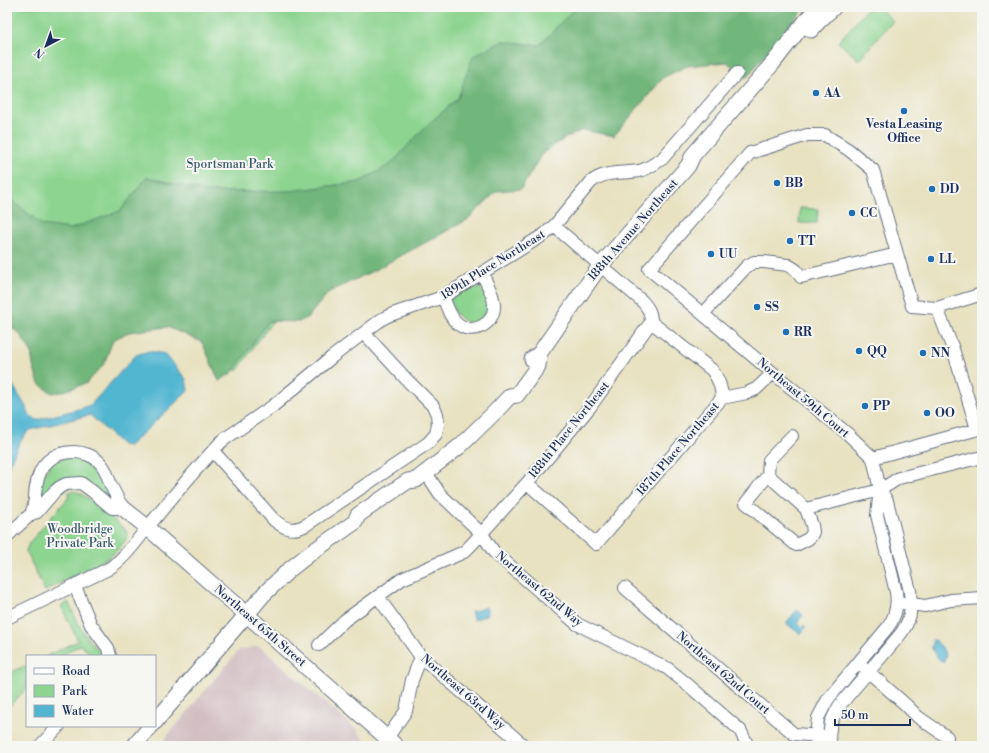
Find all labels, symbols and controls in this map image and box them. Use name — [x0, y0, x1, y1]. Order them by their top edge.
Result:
north arrow — [26, 26, 66, 66]
text: N — [32, 44, 48, 61]
place label: AA — [823, 86, 841, 101]
marker: AA — [811, 88, 821, 98]
marker: Vesta Leasing Office — [899, 106, 909, 116]
place label: Vesta Leasing Office — [865, 117, 943, 146]
park label: Sportsman Park — [187, 157, 274, 172]
street label: 188th Avenue Northeast — [585, 175, 682, 284]
place label: BB — [785, 176, 803, 191]
marker: BB — [772, 178, 782, 188]
place label: DD — [940, 182, 960, 197]
marker: DD — [927, 184, 937, 194]
place label: CC — [860, 206, 877, 221]
marker: CC — [847, 208, 857, 218]
street label: 189th Place Northeast — [438, 226, 549, 303]
place label: TT — [798, 234, 816, 249]
marker: TT — [785, 236, 795, 246]
place label: UU — [719, 247, 738, 262]
marker: UU — [706, 249, 716, 259]
place label: LL — [939, 252, 955, 267]
marker: LL — [926, 254, 936, 264]
place label: SS — [765, 300, 779, 315]
marker: SS — [752, 302, 762, 312]
place label: RR — [794, 325, 813, 340]
marker: RR — [781, 327, 791, 337]
place label: QQ — [867, 344, 887, 359]
marker: QQ — [854, 346, 864, 356]
place label: NN — [931, 346, 950, 361]
marker: NN — [918, 348, 928, 358]
street label: Northeast 59th Court — [754, 355, 853, 442]
street label: 188th Place Northeast — [525, 378, 613, 482]
street label: 187th Place Northeast — [633, 399, 723, 499]
place label: PP — [873, 399, 890, 414]
marker: PP — [860, 401, 870, 411]
place label: OO — [935, 406, 955, 421]
marker: OO — [922, 408, 932, 418]
park label: Woodbridge Private Park — [46, 522, 114, 551]
street label: Northeast 62nd Way — [492, 548, 586, 630]
street label: Northeast 65th Street — [211, 582, 310, 671]
street label: Northeast 62nd Court — [673, 628, 773, 718]
street label: Northeast 63rd Way — [418, 651, 508, 733]
legend — [26, 655, 156, 727]
text: Road — [62, 664, 90, 679]
text: Park — [62, 684, 88, 699]
scale bar — [835, 701, 910, 727]
text: Water — [61, 704, 94, 719]
text: 50 m — [841, 708, 869, 723]

